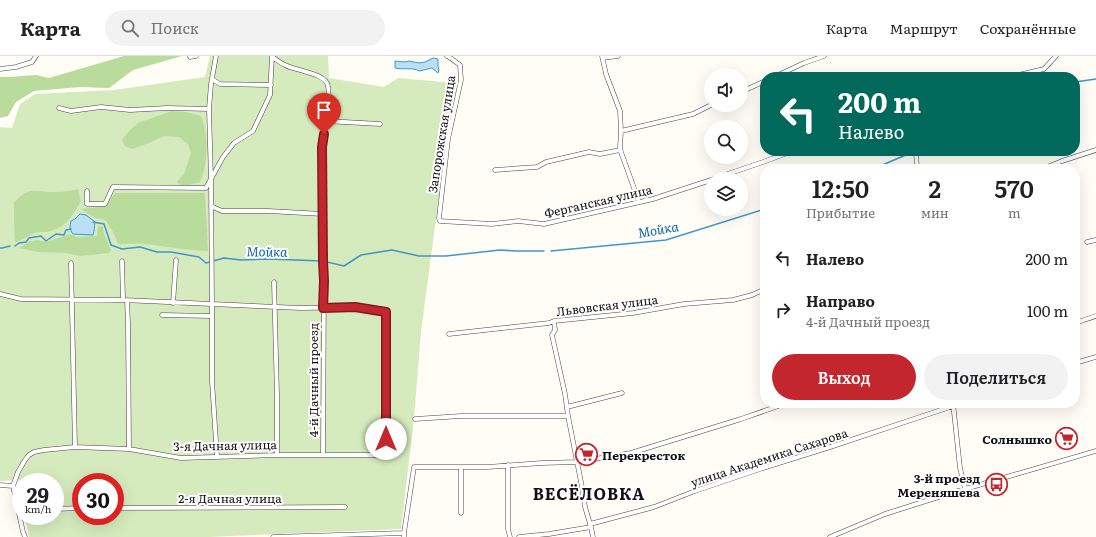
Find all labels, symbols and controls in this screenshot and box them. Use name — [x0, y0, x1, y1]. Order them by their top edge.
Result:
search box — [105, 10, 385, 46]
text: Карта — [20, 14, 81, 42]
text: Поиск — [151, 16, 199, 39]
icon: search — [119, 17, 141, 39]
text: Карта — [826, 18, 868, 38]
text: Маршрут — [890, 18, 958, 38]
text: Сохранённые — [980, 18, 1076, 38]
map controls — [704, 68, 748, 216]
button: sound — [704, 68, 748, 112]
street label: Запорожская улица — [423, 73, 459, 194]
text: 200 m — [838, 80, 921, 122]
icon: left — [772, 88, 824, 140]
pin — [307, 93, 341, 134]
icon: arrive — [313, 99, 335, 121]
text: Налево — [838, 118, 904, 145]
button: search — [704, 120, 748, 164]
text: 12:50 — [812, 170, 869, 205]
text: 2 — [929, 170, 941, 205]
text: 570 — [995, 170, 1034, 205]
button: layers — [704, 172, 748, 216]
street label: Ферганская улица — [542, 180, 654, 222]
text: Прибытие — [806, 203, 875, 222]
text: мин — [921, 203, 949, 222]
text: m — [1008, 203, 1021, 222]
water label: Мойка — [636, 216, 680, 242]
water label: Мойка — [246, 241, 288, 261]
icon: left — [772, 247, 794, 269]
text: Налево — [806, 247, 864, 270]
text: 200 m — [1026, 247, 1068, 270]
text: Направо — [806, 289, 875, 312]
street label: Львовская улица — [555, 290, 659, 320]
icon: right — [772, 299, 794, 321]
text: 100 m — [1027, 299, 1068, 322]
text: 4-й Дачный проезд — [806, 312, 930, 331]
street label: 4-й Дачный проезд — [304, 323, 322, 437]
button: Выход — [772, 354, 916, 400]
button: Поделиться — [924, 354, 1068, 400]
position arrow — [365, 418, 407, 460]
street label: улица Академика Сахарова — [688, 423, 850, 491]
supermarket icon: Солнышко — [1054, 426, 1080, 452]
place label: Солнышко — [982, 430, 1053, 448]
street label: 3-я Дачная улица — [173, 435, 278, 455]
supermarket icon: Перекресток — [573, 442, 599, 468]
place label: Перекресток — [602, 446, 686, 464]
place label: 3-й проезд Мереняшева — [898, 469, 980, 501]
bus stop icon: 3-й проезд Мереняшева — [983, 472, 1009, 498]
speed limit sign: 30 — [72, 473, 124, 525]
text: 29 — [27, 479, 49, 509]
district label: ВЕСЁЛОВКА — [533, 481, 645, 505]
street label: 2-я Дачная улица — [178, 489, 282, 507]
text: km/h — [25, 501, 51, 516]

